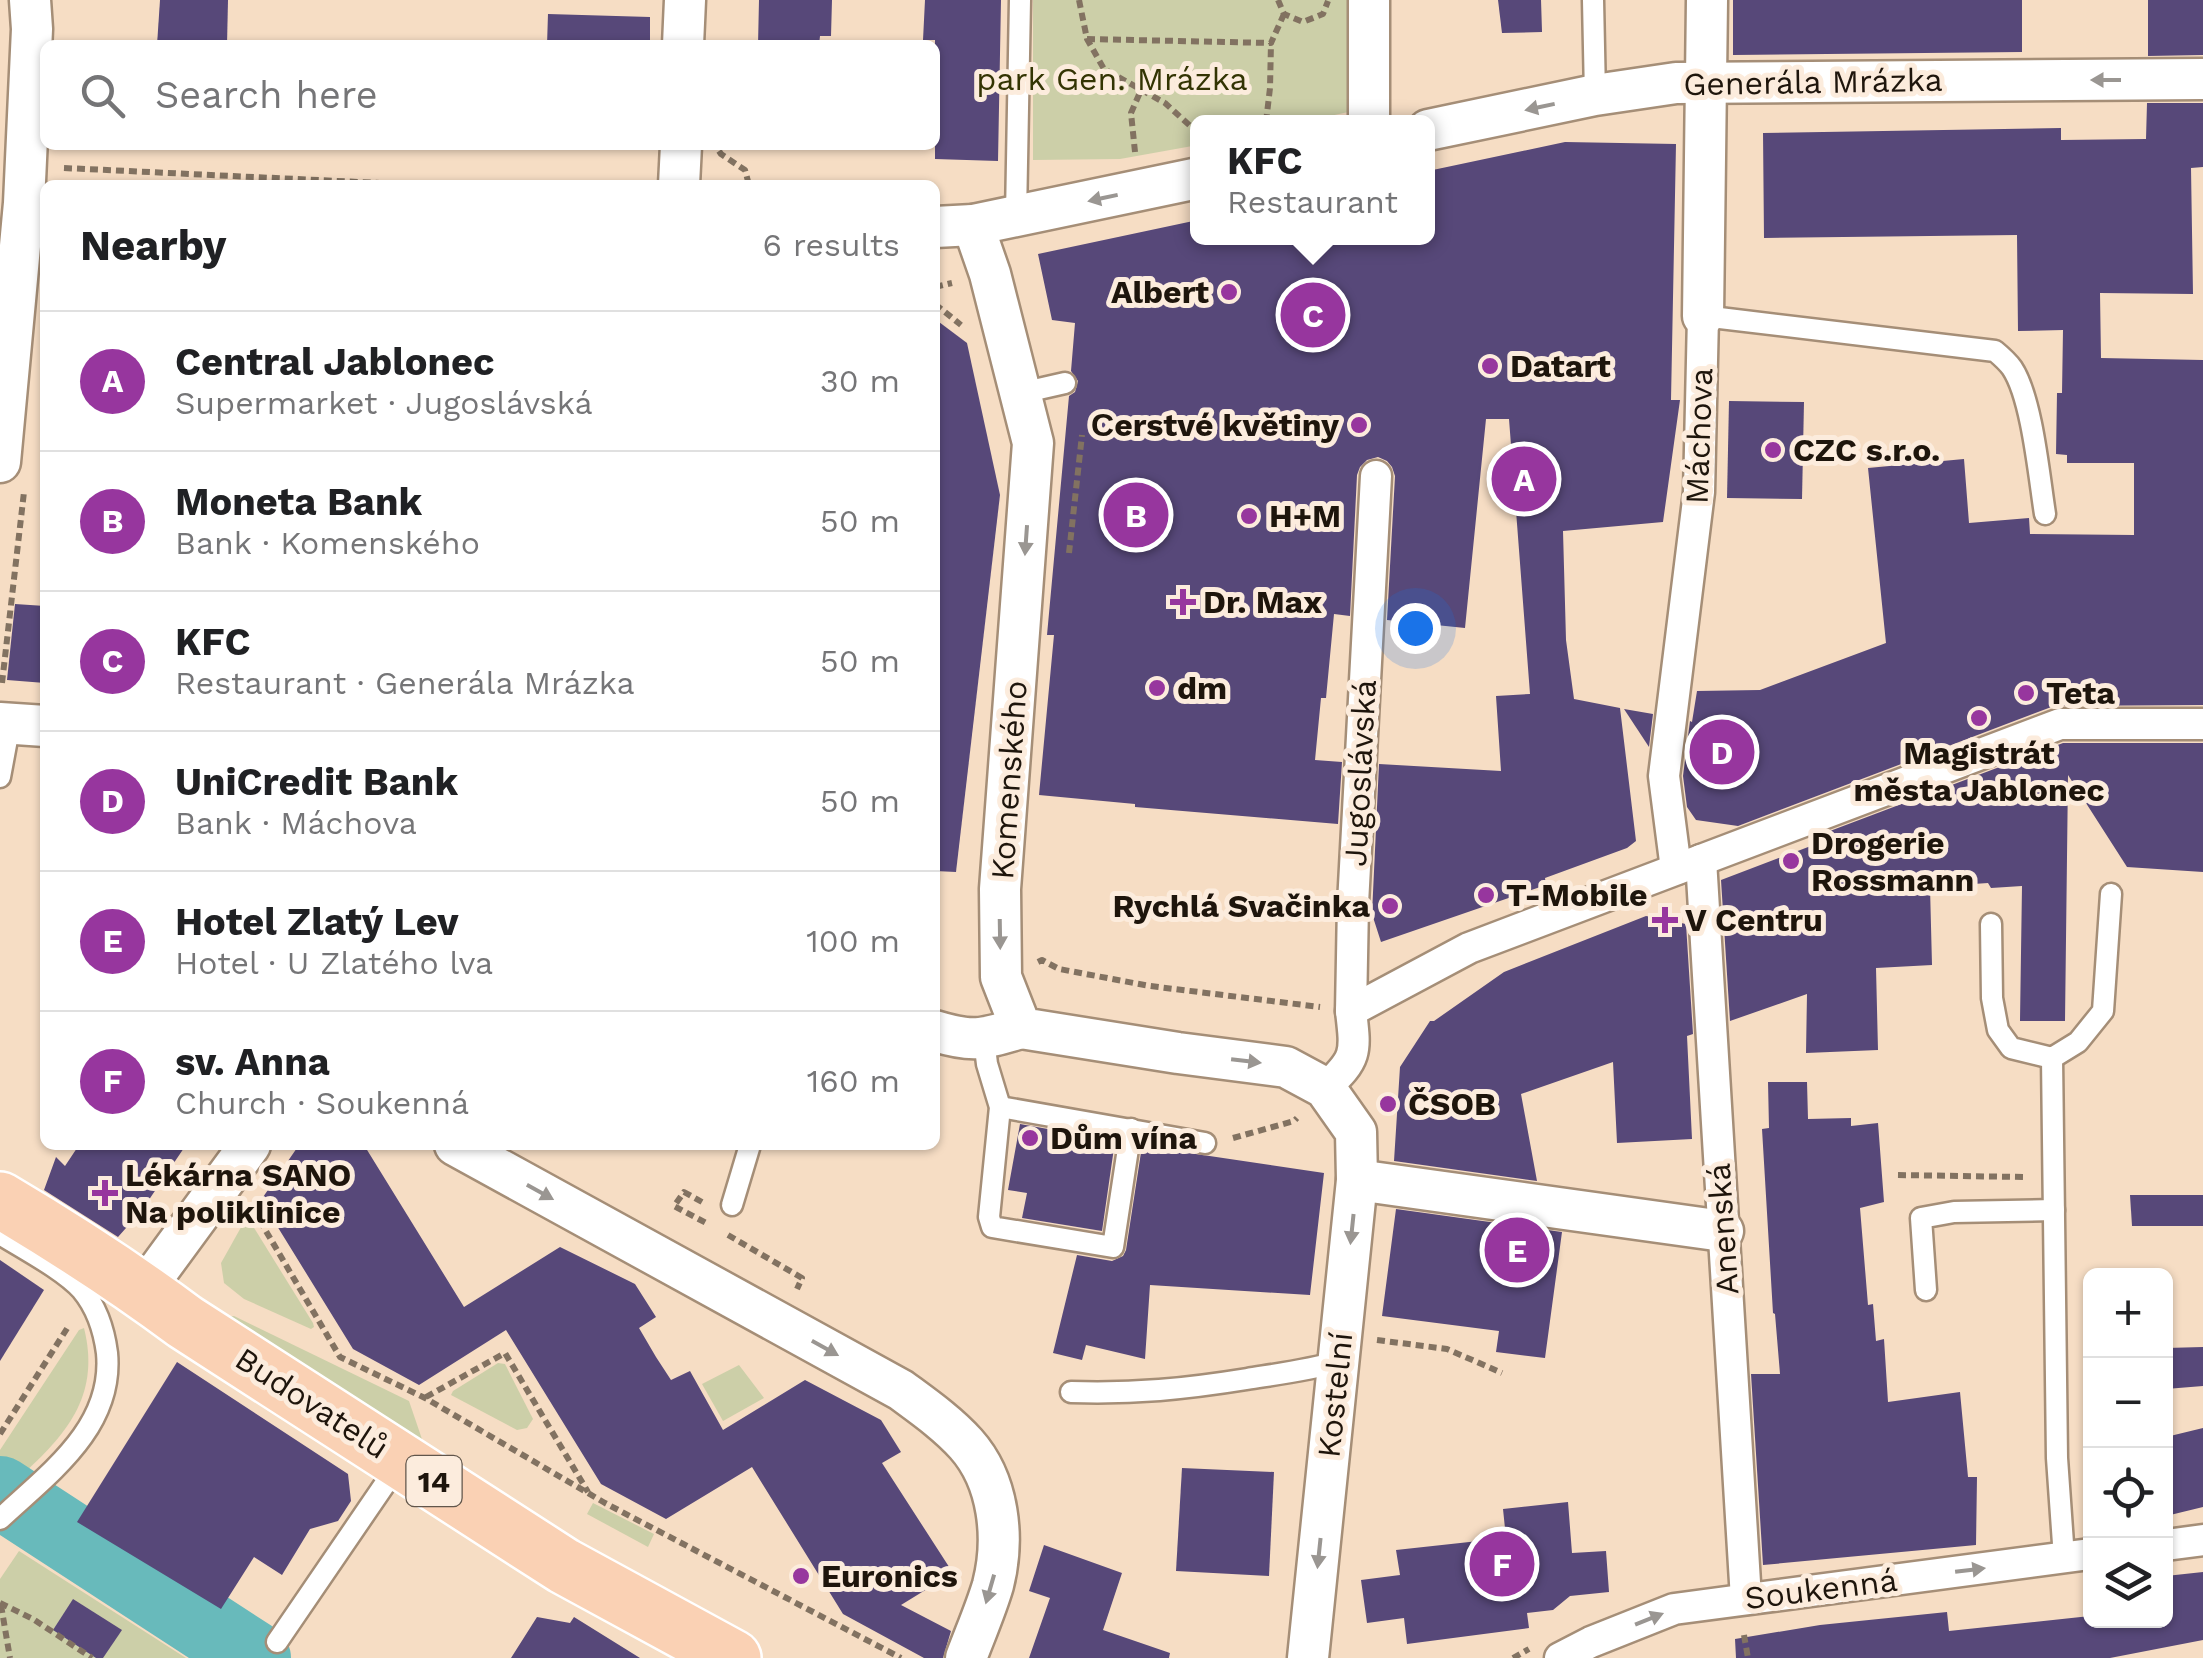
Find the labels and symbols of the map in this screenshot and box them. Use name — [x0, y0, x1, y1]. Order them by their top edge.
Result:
park label: park Gen. Mrázka — [976, 60, 1248, 98]
street label: Generála Mrázka — [1683, 61, 1943, 103]
one-way arrow — [2089, 72, 2121, 88]
one-way arrow — [1524, 99, 1555, 115]
one-way arrow — [1087, 191, 1118, 207]
place label: Albert — [1111, 273, 1209, 311]
pin: C — [1280, 278, 1346, 352]
marker: Albert — [1218, 281, 1240, 303]
place label: Datart — [1510, 347, 1611, 385]
marker: Datart — [1479, 355, 1501, 377]
street label: Máchova — [1678, 367, 1720, 505]
place label: Сerstvé květiny — [1091, 406, 1340, 444]
marker: Сerstvé květiny — [1348, 414, 1370, 436]
place label: CZC s.r.o. — [1793, 431, 1940, 469]
marker: CZC s.r.o. — [1762, 439, 1784, 461]
pin: A — [1492, 442, 1556, 516]
pin: B — [1104, 478, 1168, 552]
place label: H+M — [1269, 497, 1341, 535]
marker: H+M — [1238, 505, 1260, 527]
one-way arrow — [1018, 525, 1034, 557]
place label: Dr. Max — [1203, 583, 1322, 621]
marker: Dr. Max — [1172, 591, 1194, 613]
your location — [1390, 603, 1441, 654]
place label: dm — [1177, 669, 1227, 707]
place label: Teta — [2046, 674, 2116, 712]
marker: dm — [1146, 677, 1168, 699]
street label: Komenského — [983, 679, 1035, 881]
street label: Jugoslávská — [1336, 679, 1384, 867]
marker: Teta — [2015, 682, 2037, 704]
marker: Magistrát města Jablonec — [1968, 707, 1990, 729]
pin: D — [1690, 714, 1754, 790]
place label: Magistrát města Jablonec — [1853, 734, 2105, 809]
place label: Drogerie Rossmann — [1811, 824, 1974, 899]
marker: Drogerie Rossmann — [1780, 850, 1802, 872]
place label: T-Mobile — [1506, 876, 1648, 914]
marker: T-Mobile — [1475, 884, 1497, 906]
place label: Rychlá Svačinka — [1112, 887, 1370, 925]
marker: Rychlá Svačinka — [1379, 895, 1401, 917]
place label: V Centru — [1685, 901, 1823, 939]
marker: V Centru — [1654, 909, 1676, 931]
one-way arrow — [993, 918, 1009, 950]
one-way arrow — [1230, 1054, 1262, 1070]
place label: ČSOB — [1408, 1085, 1496, 1123]
marker: ČSOB — [1377, 1093, 1399, 1115]
place label: Dům vína — [1050, 1119, 1197, 1157]
marker: Dům vína — [1019, 1127, 1041, 1149]
place label: Lékárna SANO Na poliklinice — [125, 1156, 351, 1231]
street label: Anenská — [1699, 1162, 1747, 1296]
marker: Lékárna SANO Na poliklinice — [94, 1182, 116, 1204]
one-way arrow — [526, 1183, 555, 1200]
pin: E — [1484, 1212, 1550, 1288]
one-way arrow — [1344, 1214, 1360, 1246]
street label: Kostelní — [1310, 1331, 1360, 1459]
street label: Budovatelů — [228, 1339, 396, 1467]
one-way arrow — [811, 1339, 839, 1357]
road number: 14 — [406, 1456, 462, 1506]
pin: F — [1470, 1526, 1534, 1602]
one-way arrow — [1311, 1537, 1327, 1569]
place label: Euronics — [821, 1557, 958, 1595]
street label: Soukenná — [1743, 1561, 1899, 1617]
one-way arrow — [1954, 1561, 1986, 1577]
marker: Euronics — [790, 1565, 812, 1587]
one-way arrow — [982, 1574, 997, 1605]
one-way arrow — [1635, 1611, 1665, 1627]

